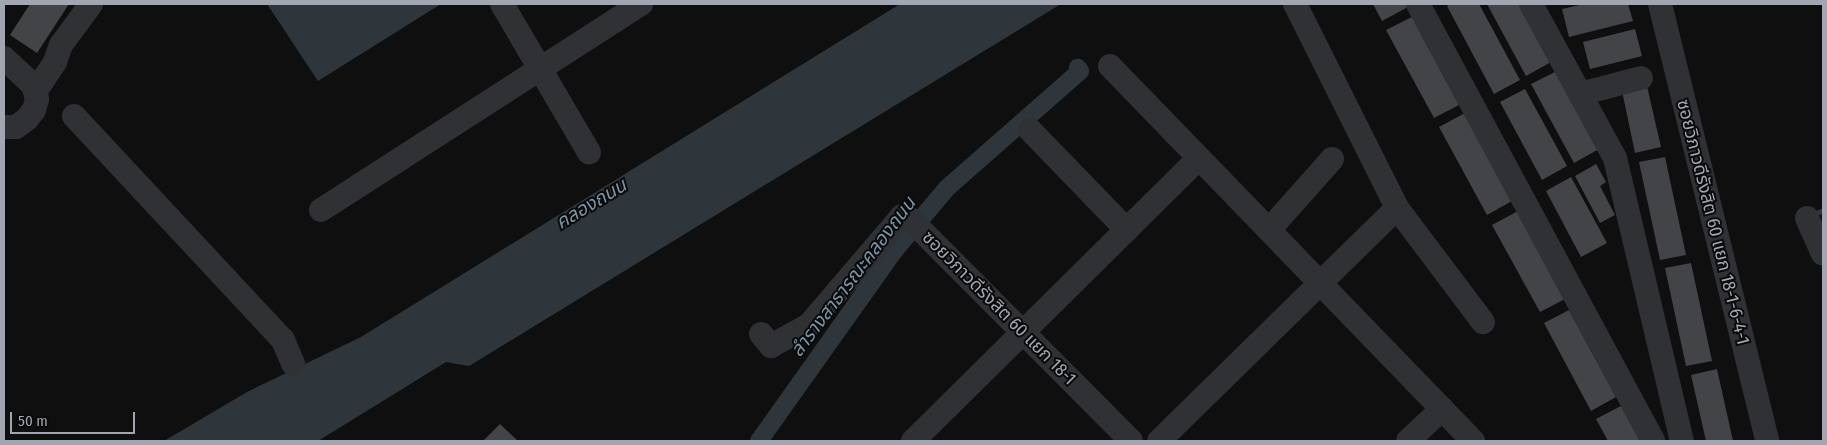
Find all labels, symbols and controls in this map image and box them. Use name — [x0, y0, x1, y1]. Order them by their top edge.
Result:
street label: ซอยวิภาวดีรังสิต 60 แยก 18-1-6-4-1 — [1672, 97, 1754, 347]
water label: คลองถนน — [552, 174, 630, 234]
water label: ลำรางสาธารณะคลองถนน — [786, 193, 920, 361]
street label: ซอยวิภาวดีรังสิต 60 แยก 18-1 — [918, 227, 1080, 389]
scale bar — [12, 402, 138, 434]
text: 50 m — [18, 412, 48, 430]

